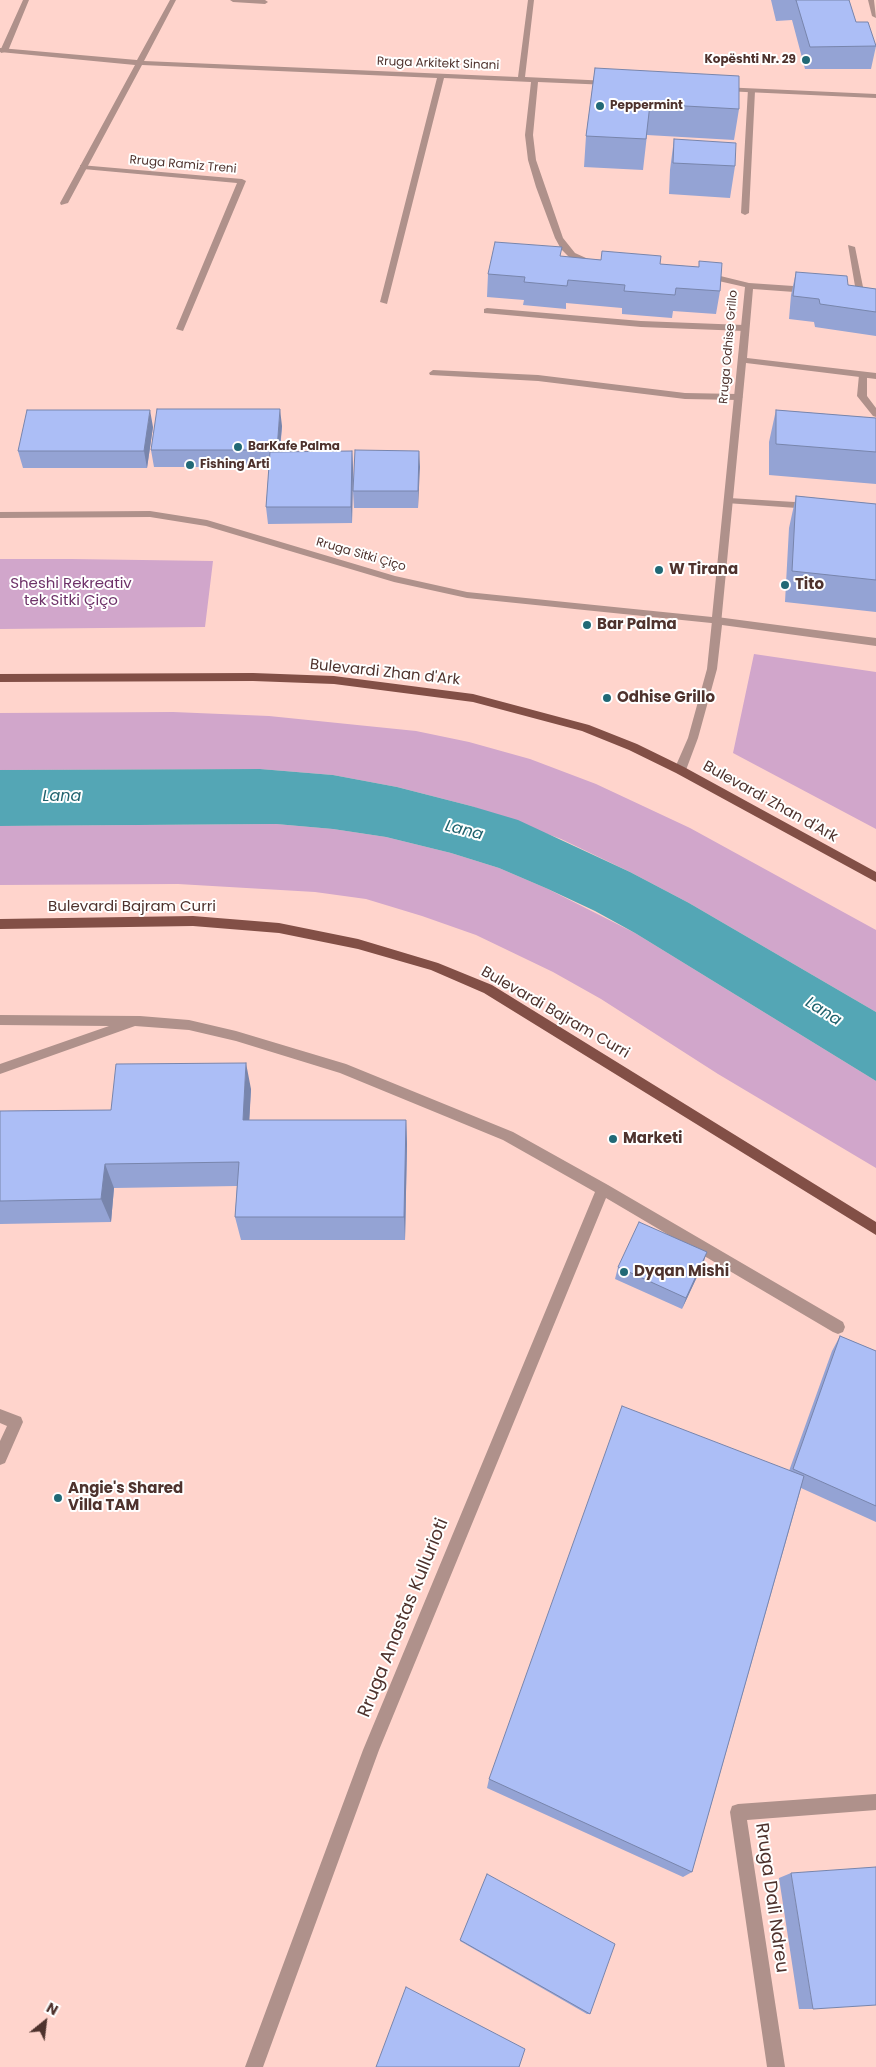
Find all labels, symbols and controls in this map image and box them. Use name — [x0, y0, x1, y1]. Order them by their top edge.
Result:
place label: Kopështi Nr. 29 — [704, 53, 796, 67]
marker: Kopështi Nr. 29 — [800, 54, 812, 66]
street label: Rruga Arkitekt Sinani — [377, 55, 499, 73]
place label: Peppermint — [610, 99, 683, 113]
marker: Peppermint — [594, 100, 606, 112]
street label: Rruga Ramiz Treni — [129, 153, 237, 177]
street label: Rruga Odhise Grillo — [717, 289, 741, 405]
place label: BarKafe Palma — [248, 440, 340, 454]
marker: BarKafe Palma — [232, 441, 244, 453]
place label: Fishing Arti — [200, 458, 270, 472]
marker: Fishing Arti — [184, 459, 196, 471]
street label: Rruga Sitki Çiço — [314, 535, 408, 575]
place label: W Tirana — [669, 561, 738, 579]
marker: W Tirana — [653, 564, 665, 576]
park label: Sheshi Rekreativ tek Sitki Çiço — [10, 575, 132, 610]
place label: Tito — [795, 576, 824, 594]
marker: Tito — [779, 579, 791, 591]
place label: Bar Palma — [597, 616, 677, 634]
marker: Bar Palma — [581, 619, 593, 631]
street label: Bulevardi Zhan d'Ark — [309, 656, 461, 690]
place label: Odhise Grillo — [617, 689, 715, 707]
marker: Odhise Grillo — [601, 692, 613, 704]
street label: Bulevardi Zhan d'Ark — [700, 757, 840, 847]
water label: Lana — [43, 787, 81, 807]
water label: Lana — [443, 817, 485, 845]
street label: Bulevardi Bajram Curri — [48, 898, 216, 916]
street label: Bulevardi Bajram Curri — [478, 963, 632, 1063]
water label: Lana — [801, 994, 845, 1030]
place label: Marketi — [623, 1130, 682, 1148]
marker: Marketi — [607, 1133, 619, 1145]
place label: Dyqan Mishi — [634, 1263, 729, 1281]
marker: Dyqan Mishi — [618, 1266, 630, 1278]
place label: Angie's Shared Villa TAM — [68, 1480, 183, 1515]
marker: Angie's Shared Villa TAM — [52, 1492, 64, 1504]
street label: Rruga Anastas Kullurioti — [354, 1515, 454, 1721]
street label: Rruga Dali Ndreu — [750, 1822, 792, 1974]
north arrow — [20, 1997, 70, 2047]
text: N — [43, 1998, 62, 2020]

